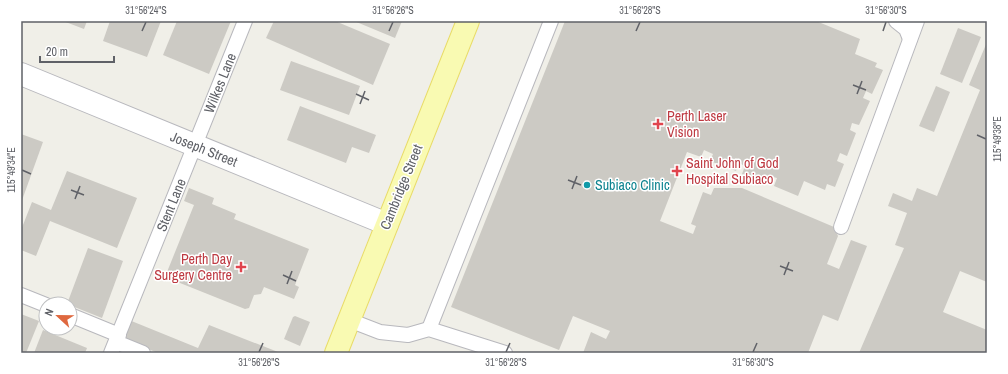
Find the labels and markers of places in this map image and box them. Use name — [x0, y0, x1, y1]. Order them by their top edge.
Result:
place label: Perth Laser Vision — [667, 107, 727, 141]
marker: Perth Laser Vision — [652, 118, 664, 130]
place label: Saint John of God Hospital Subiaco — [686, 154, 779, 188]
marker: Saint John of God Hospital Subiaco — [671, 165, 683, 177]
place label: Subiaco Clinic — [595, 176, 670, 194]
marker: Subiaco Clinic — [582, 180, 592, 190]
place label: Perth Day Surgery Centre — [154, 250, 232, 284]
marker: Perth Day Surgery Centre — [235, 261, 247, 273]

